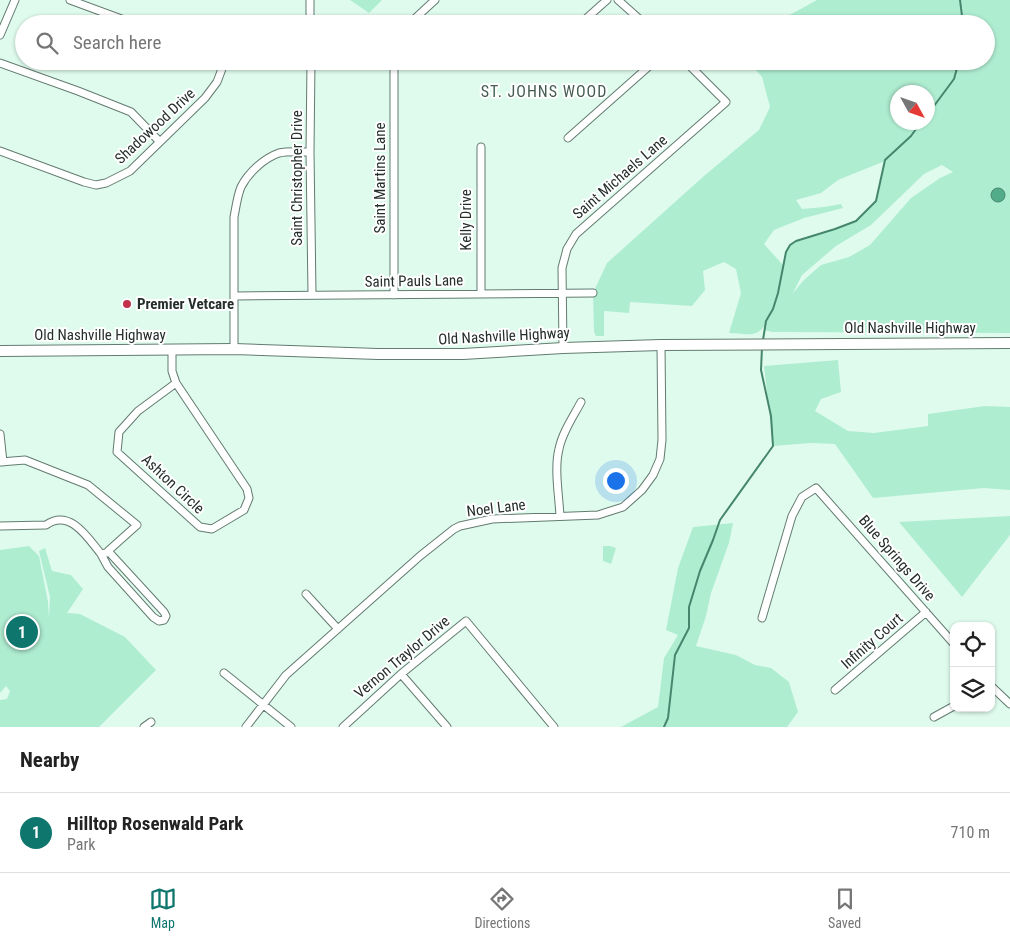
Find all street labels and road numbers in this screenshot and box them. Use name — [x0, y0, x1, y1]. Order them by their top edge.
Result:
street label: Shadowood Drive — [111, 84, 199, 168]
street label: Saint Christopher Drive — [288, 110, 306, 246]
street label: Saint Martins Lane — [371, 122, 389, 234]
street label: Saint Michaels Lane — [569, 131, 671, 223]
street label: Kelly Drive — [457, 189, 475, 251]
street label: Saint Pauls Lane — [365, 271, 463, 291]
street label: Old Nashville Highway — [844, 319, 976, 337]
street label: Old Nashville Highway — [438, 324, 570, 348]
street label: Old Nashville Highway — [34, 326, 166, 344]
street label: Ashton Circle — [138, 450, 208, 518]
street label: Noel Lane — [465, 495, 527, 521]
street label: Blue Springs Drive — [855, 512, 939, 604]
street label: Infinity Court — [837, 609, 907, 673]
street label: Vernon Traylor Drive — [351, 612, 453, 702]

